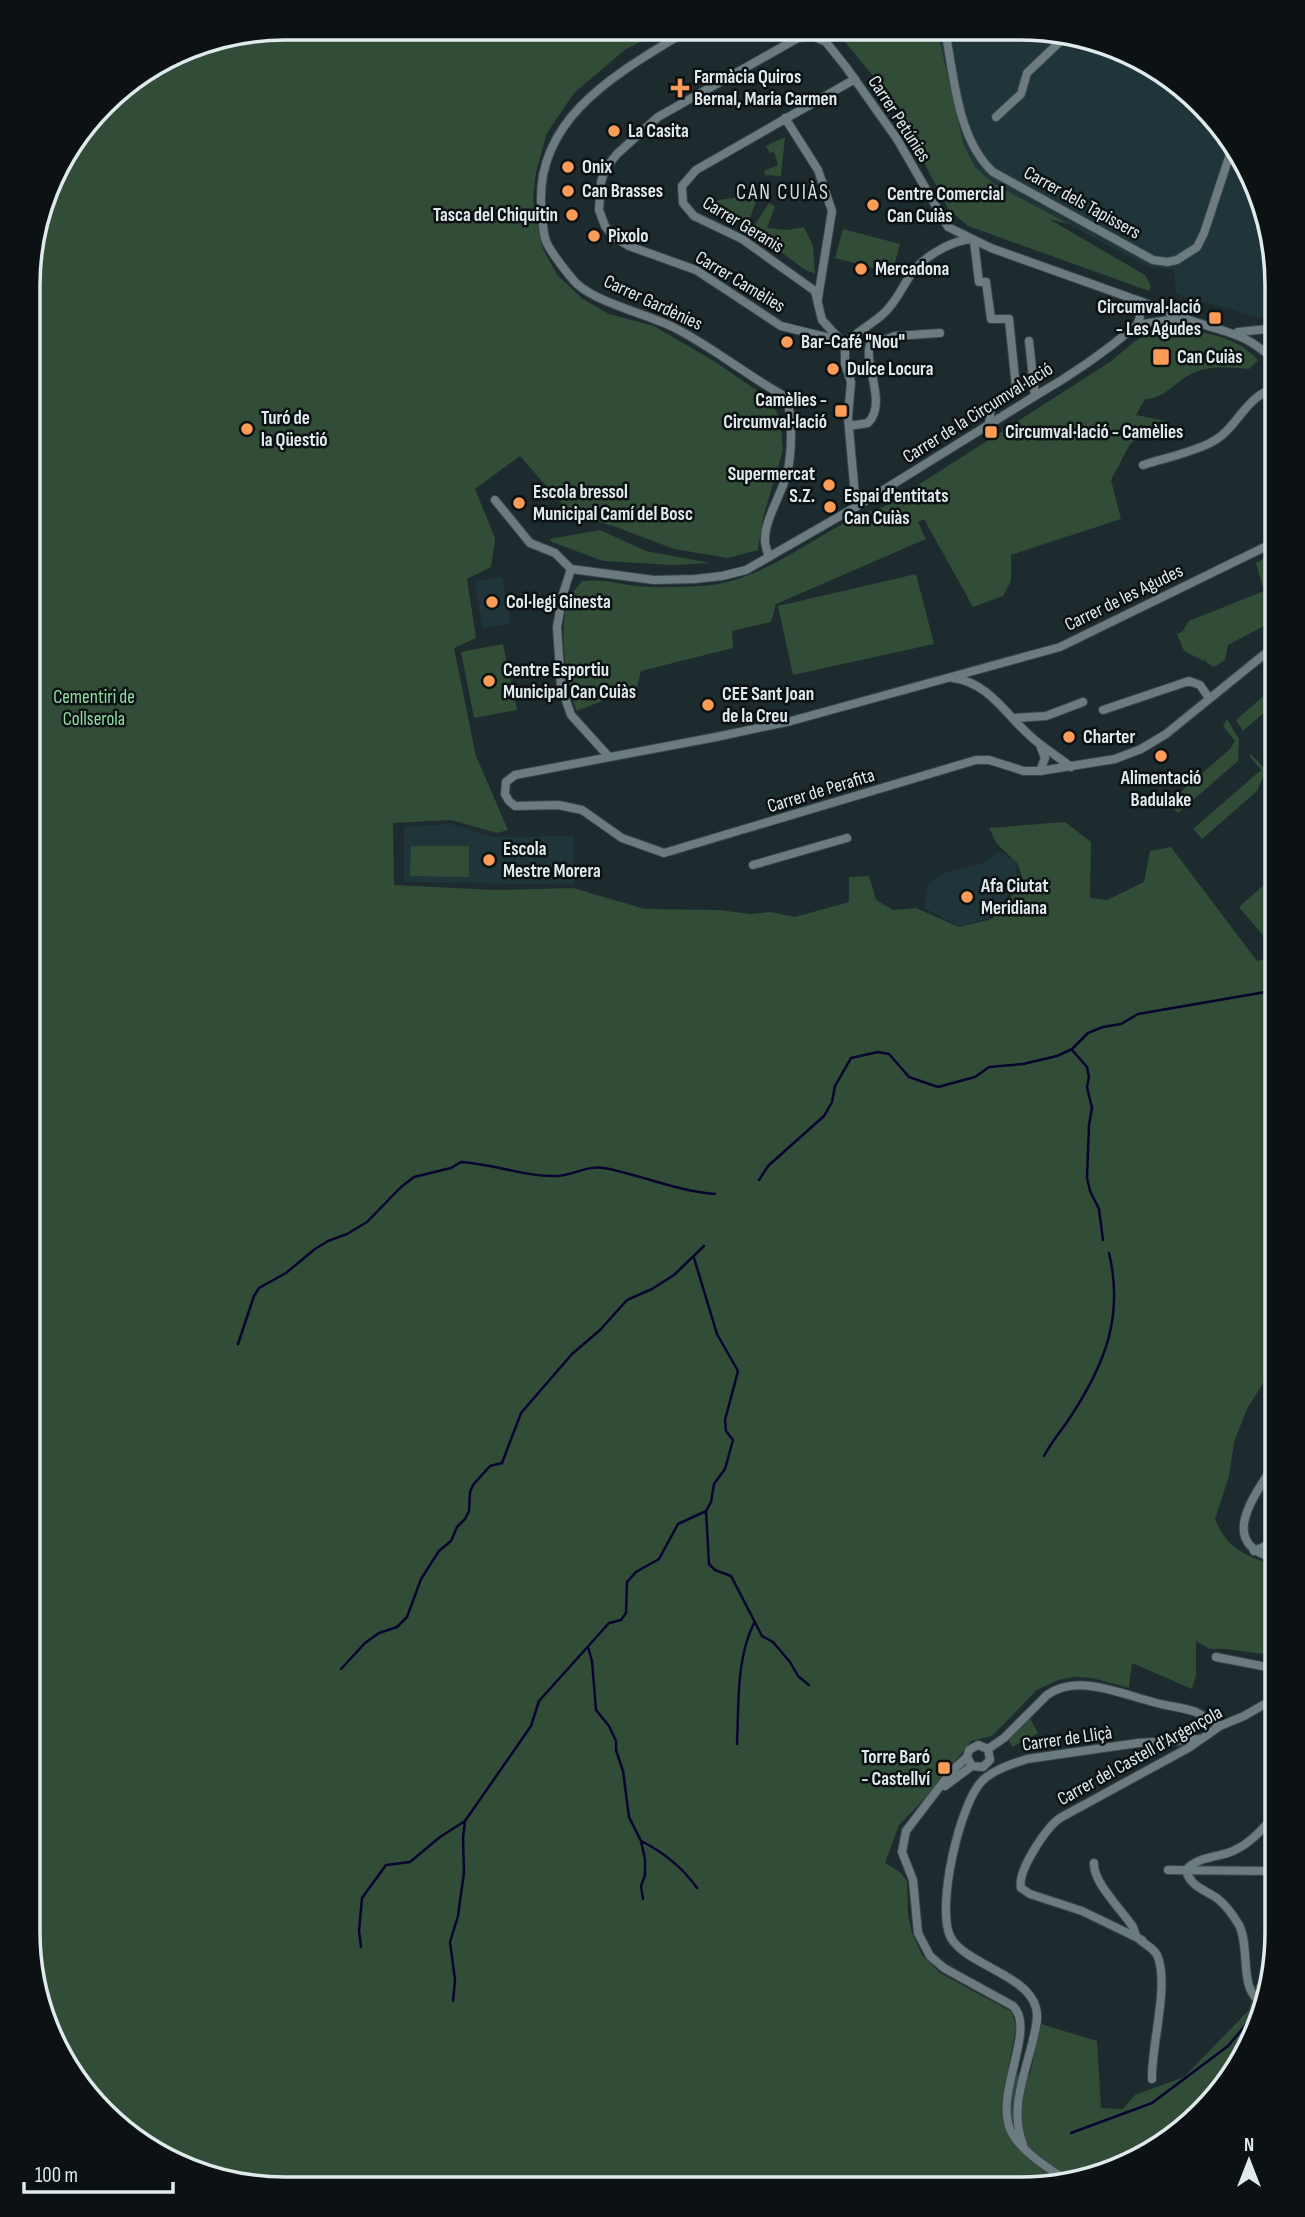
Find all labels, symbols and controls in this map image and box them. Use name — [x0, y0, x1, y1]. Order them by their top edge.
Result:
place label: Farmàcia Quiros Bernal, Maria Carmen — [694, 66, 837, 111]
street label: Carrer Petúnies — [863, 71, 936, 167]
marker: Farmàcia Quiros Bernal, Maria Carmen — [672, 80, 688, 96]
place label: La Casita — [628, 120, 689, 143]
marker: La Casita — [606, 123, 622, 139]
place label: Onix — [582, 156, 612, 179]
marker: Onix — [560, 159, 576, 175]
street label: Carrer dels Tapissers — [1020, 161, 1145, 245]
place label: Can Brasses — [582, 180, 663, 203]
district label: CAN CUIÀS — [736, 180, 830, 205]
marker: Can Brasses — [560, 183, 576, 199]
place label: Centre Comercial Can Cuiàs — [887, 183, 1004, 228]
street label: Carrer Geranis — [698, 192, 788, 258]
marker: Centre Comercial Can Cuiàs — [865, 197, 881, 213]
place label: Tasca del Chiquitin — [433, 204, 558, 227]
marker: Tasca del Chiquitin — [564, 207, 580, 223]
place label: Pixolo — [608, 225, 648, 248]
marker: Pixolo — [586, 228, 602, 244]
street label: Carrer Camèlies — [691, 246, 789, 318]
place label: Mercadona — [875, 258, 949, 281]
marker: Mercadona — [853, 261, 869, 277]
street label: Carrer Gardènies — [600, 270, 706, 336]
place label: Circumval·lació - Les Agudes — [1097, 296, 1201, 341]
marker: Circumval·lació - Les Agudes — [1207, 310, 1223, 326]
place label: Bar-Café "Nou" — [801, 331, 905, 354]
marker: Bar-Café "Nou" — [779, 334, 795, 350]
place label: Can Cuiàs — [1177, 346, 1243, 369]
marker: Can Cuiàs — [1151, 347, 1171, 367]
place label: Dulce Locura — [847, 358, 933, 381]
street label: Carrer de la Circumval·lació — [899, 358, 1057, 468]
marker: Dulce Locura — [825, 361, 841, 377]
place label: Camèlies - Circumval·lació — [723, 389, 827, 434]
marker: Camèlies - Circumval·lació — [833, 403, 849, 419]
place label: Turó de la Qüestió — [261, 407, 328, 452]
marker: Turó de la Qüestió — [239, 421, 255, 437]
place label: Circumval·lació - Camèlies — [1005, 421, 1183, 444]
marker: Circumval·lació - Camèlies — [983, 424, 999, 440]
place label: Supermercat S.Z. — [728, 463, 815, 508]
marker: Supermercat S.Z. — [821, 477, 837, 493]
place label: Escola bressol Municipal Camí del Bosc — [533, 481, 693, 526]
place label: Espai d'entitats Can Cuiàs — [844, 485, 948, 530]
marker: Escola bressol Municipal Camí del Bosc — [511, 495, 527, 511]
marker: Espai d'entitats Can Cuiàs — [822, 499, 838, 515]
street label: Carrer de les Agudes — [1061, 559, 1187, 637]
place label: Col·legi Ginesta — [506, 591, 611, 614]
marker: Col·legi Ginesta — [484, 594, 500, 610]
place label: Centre Esportiu Municipal Can Cuiàs — [503, 659, 636, 704]
marker: Centre Esportiu Municipal Can Cuiàs — [481, 673, 497, 689]
place label: CEE Sant Joan de la Creu — [722, 683, 814, 728]
park label: Cementiri de Collserola — [53, 686, 135, 731]
marker: CEE Sant Joan de la Creu — [700, 697, 716, 713]
place label: Charter — [1083, 726, 1135, 749]
marker: Charter — [1061, 729, 1077, 745]
marker: Alimentació Badulake — [1153, 748, 1169, 764]
street label: Carrer de Perafita — [765, 764, 877, 818]
place label: Alimentació Badulake — [1120, 767, 1201, 812]
place label: Escola Mestre Morera — [503, 838, 601, 883]
marker: Escola Mestre Morera — [481, 852, 497, 868]
place label: Afa Ciutat Meridiana — [980, 875, 1049, 920]
marker: Afa Ciutat Meridiana — [959, 889, 975, 905]
street label: Carrer del Castell d'Argençola — [1053, 1701, 1227, 1811]
street label: Carrer de Lliçà — [1021, 1721, 1113, 1757]
place label: Torre Baró - Castellví — [861, 1746, 930, 1791]
marker: Torre Baró - Castellví — [936, 1760, 952, 1776]
north arrow — [1214, 2126, 1284, 2196]
text: N — [1244, 2134, 1254, 2157]
scale bar — [24, 2150, 173, 2194]
text: 100 m — [35, 2163, 78, 2188]

